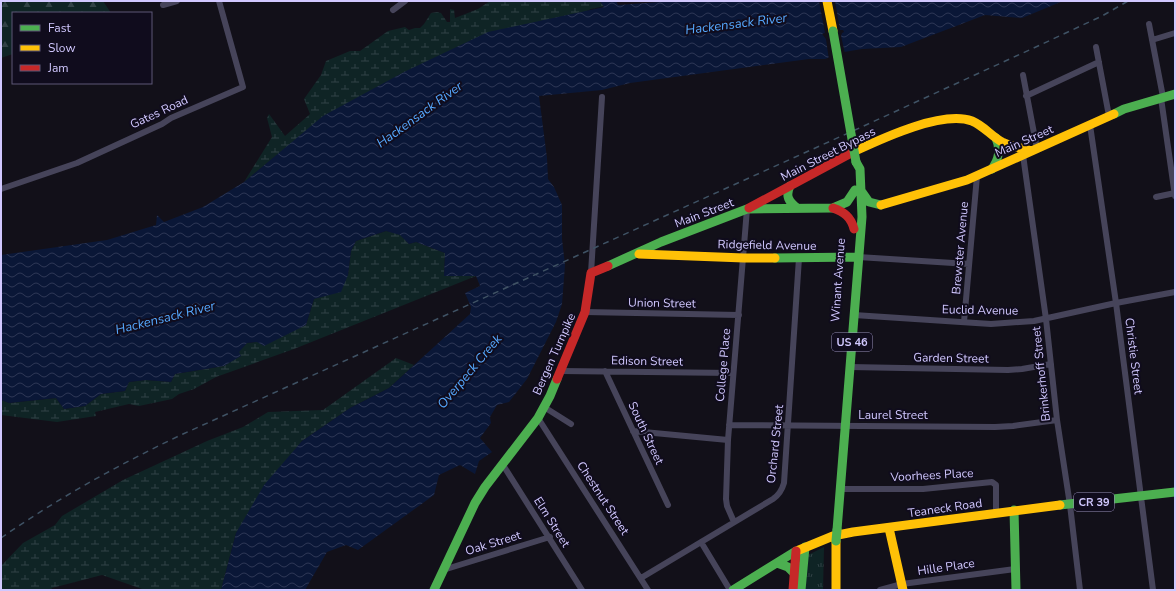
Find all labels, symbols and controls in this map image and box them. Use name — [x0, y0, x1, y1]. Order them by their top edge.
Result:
water label: Hackensack River — [684, 9, 788, 39]
legend — [12, 12, 152, 84]
text: Fast — [48, 20, 71, 36]
text: Slow — [48, 40, 76, 56]
text: Jam — [47, 60, 69, 76]
water label: Hackensack River — [373, 77, 467, 152]
street label: Gates Road — [127, 92, 191, 132]
street label: Main Street — [992, 121, 1056, 161]
street label: Main Street Bypass — [778, 123, 878, 185]
street label: Main Street — [672, 194, 737, 232]
street label: Brewster Avenue — [948, 201, 972, 295]
street label: Ridgefield Avenue — [718, 236, 816, 254]
street label: Winant Avenue — [827, 237, 849, 323]
street label: Union Street — [628, 294, 697, 312]
water label: Hackensack River — [113, 297, 217, 339]
street label: Euclid Avenue — [942, 301, 1018, 319]
street label: Bergen Turnpike — [529, 310, 579, 398]
street label: Christie Street — [1121, 317, 1147, 396]
street label: Brinkerhoff Street — [1028, 325, 1054, 422]
street label: College Place — [712, 328, 734, 402]
water label: Overpeck Creek — [433, 330, 507, 413]
road number: US 46 — [832, 333, 872, 351]
street label: Garden Street — [913, 349, 990, 367]
street label: Edison Street — [611, 352, 684, 370]
street label: South Street — [624, 399, 668, 468]
street label: Orchard Street — [763, 403, 787, 484]
street label: Laurel Street — [858, 407, 929, 423]
street label: Chestnut Street — [573, 458, 633, 539]
street label: Voorhees Place — [889, 465, 974, 485]
road number: CR 39 — [1074, 493, 1114, 511]
street label: Elm Street — [530, 494, 574, 551]
street label: Teaneck Road — [907, 495, 983, 521]
street label: Oak Street — [463, 527, 524, 559]
street label: Hille Place — [916, 555, 976, 579]

